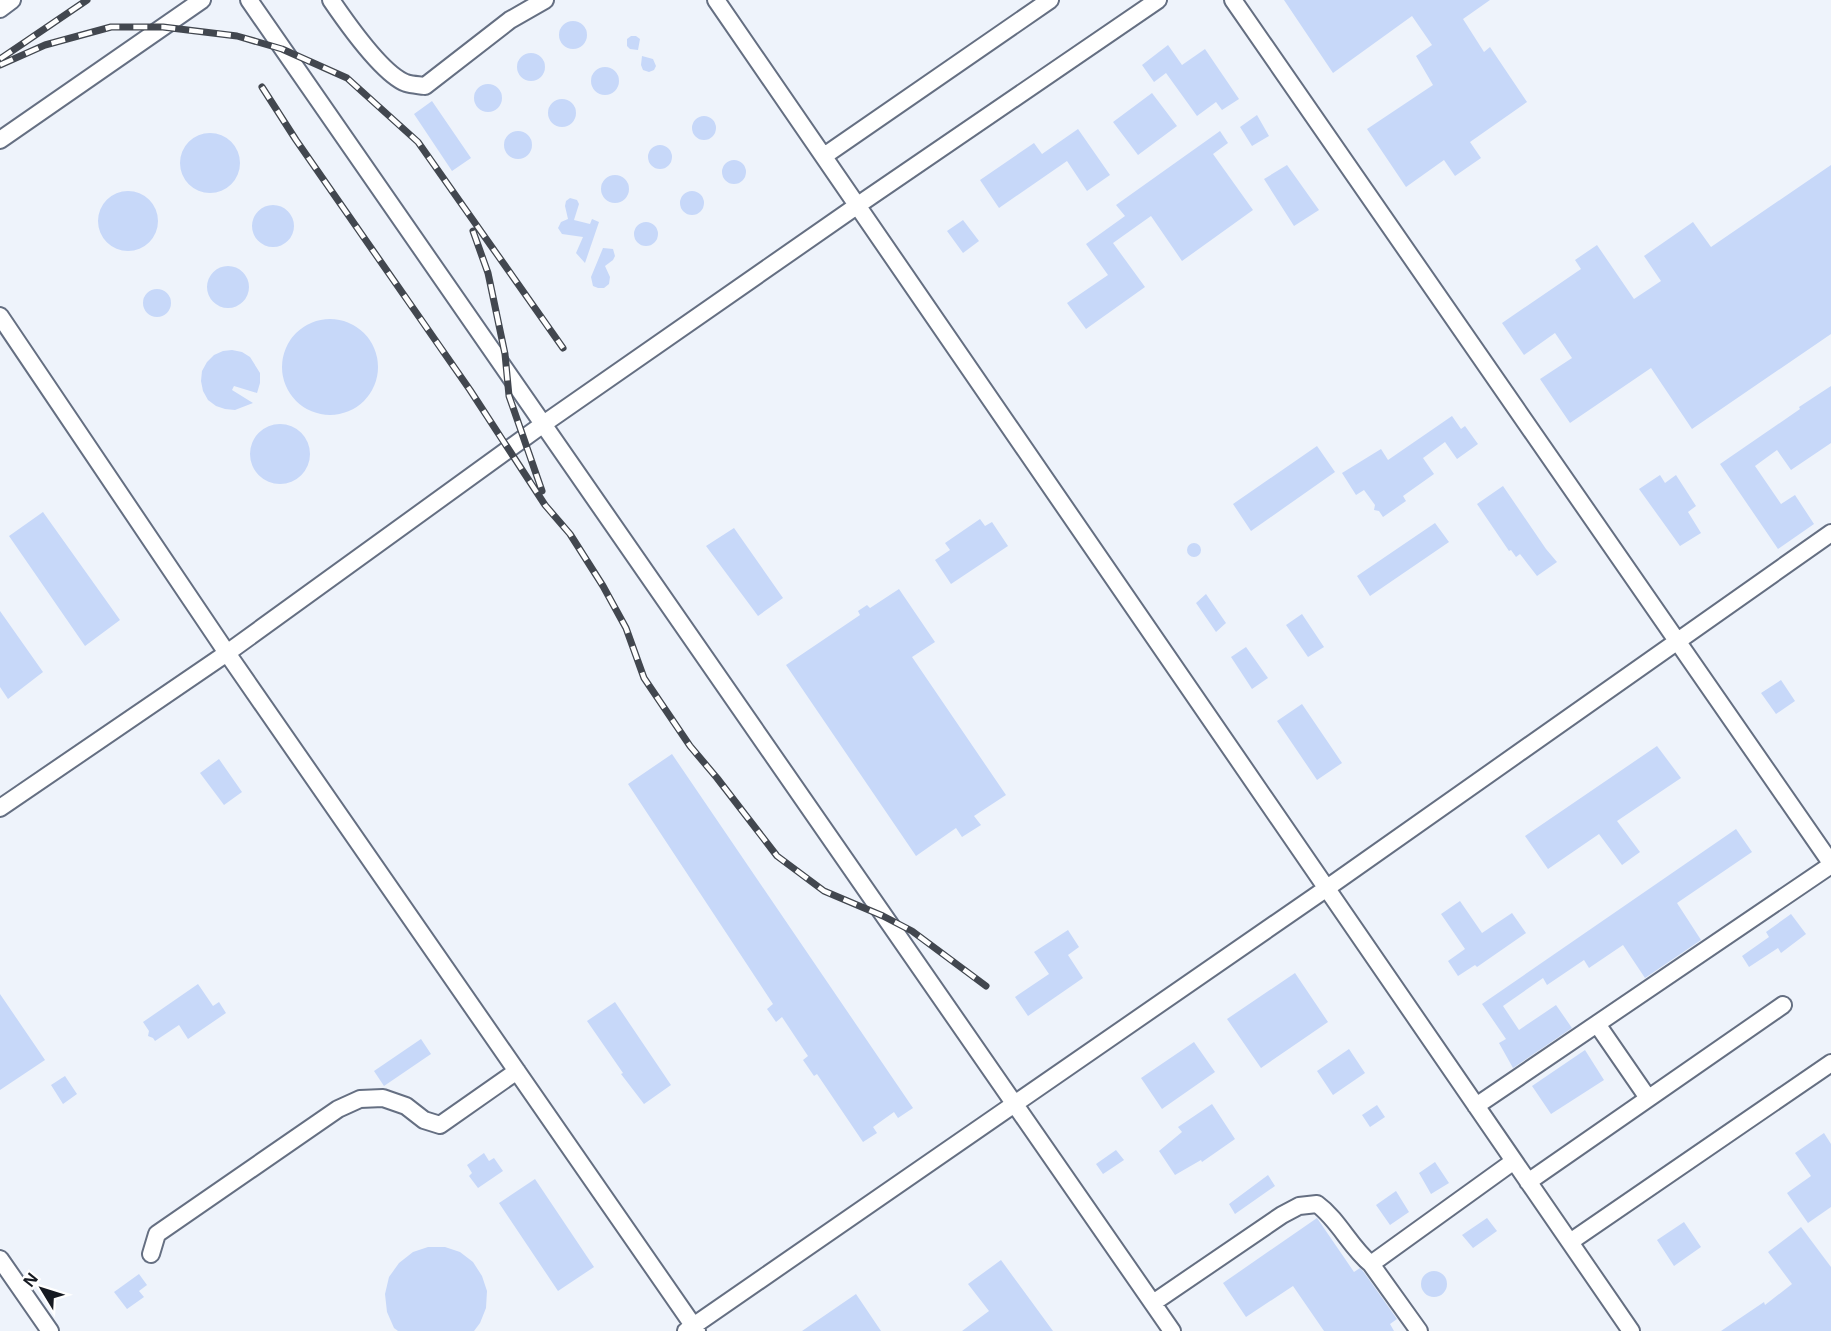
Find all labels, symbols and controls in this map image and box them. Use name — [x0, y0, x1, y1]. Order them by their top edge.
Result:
north arrow — [12, 1259, 72, 1319]
text: N — [18, 1268, 43, 1292]

